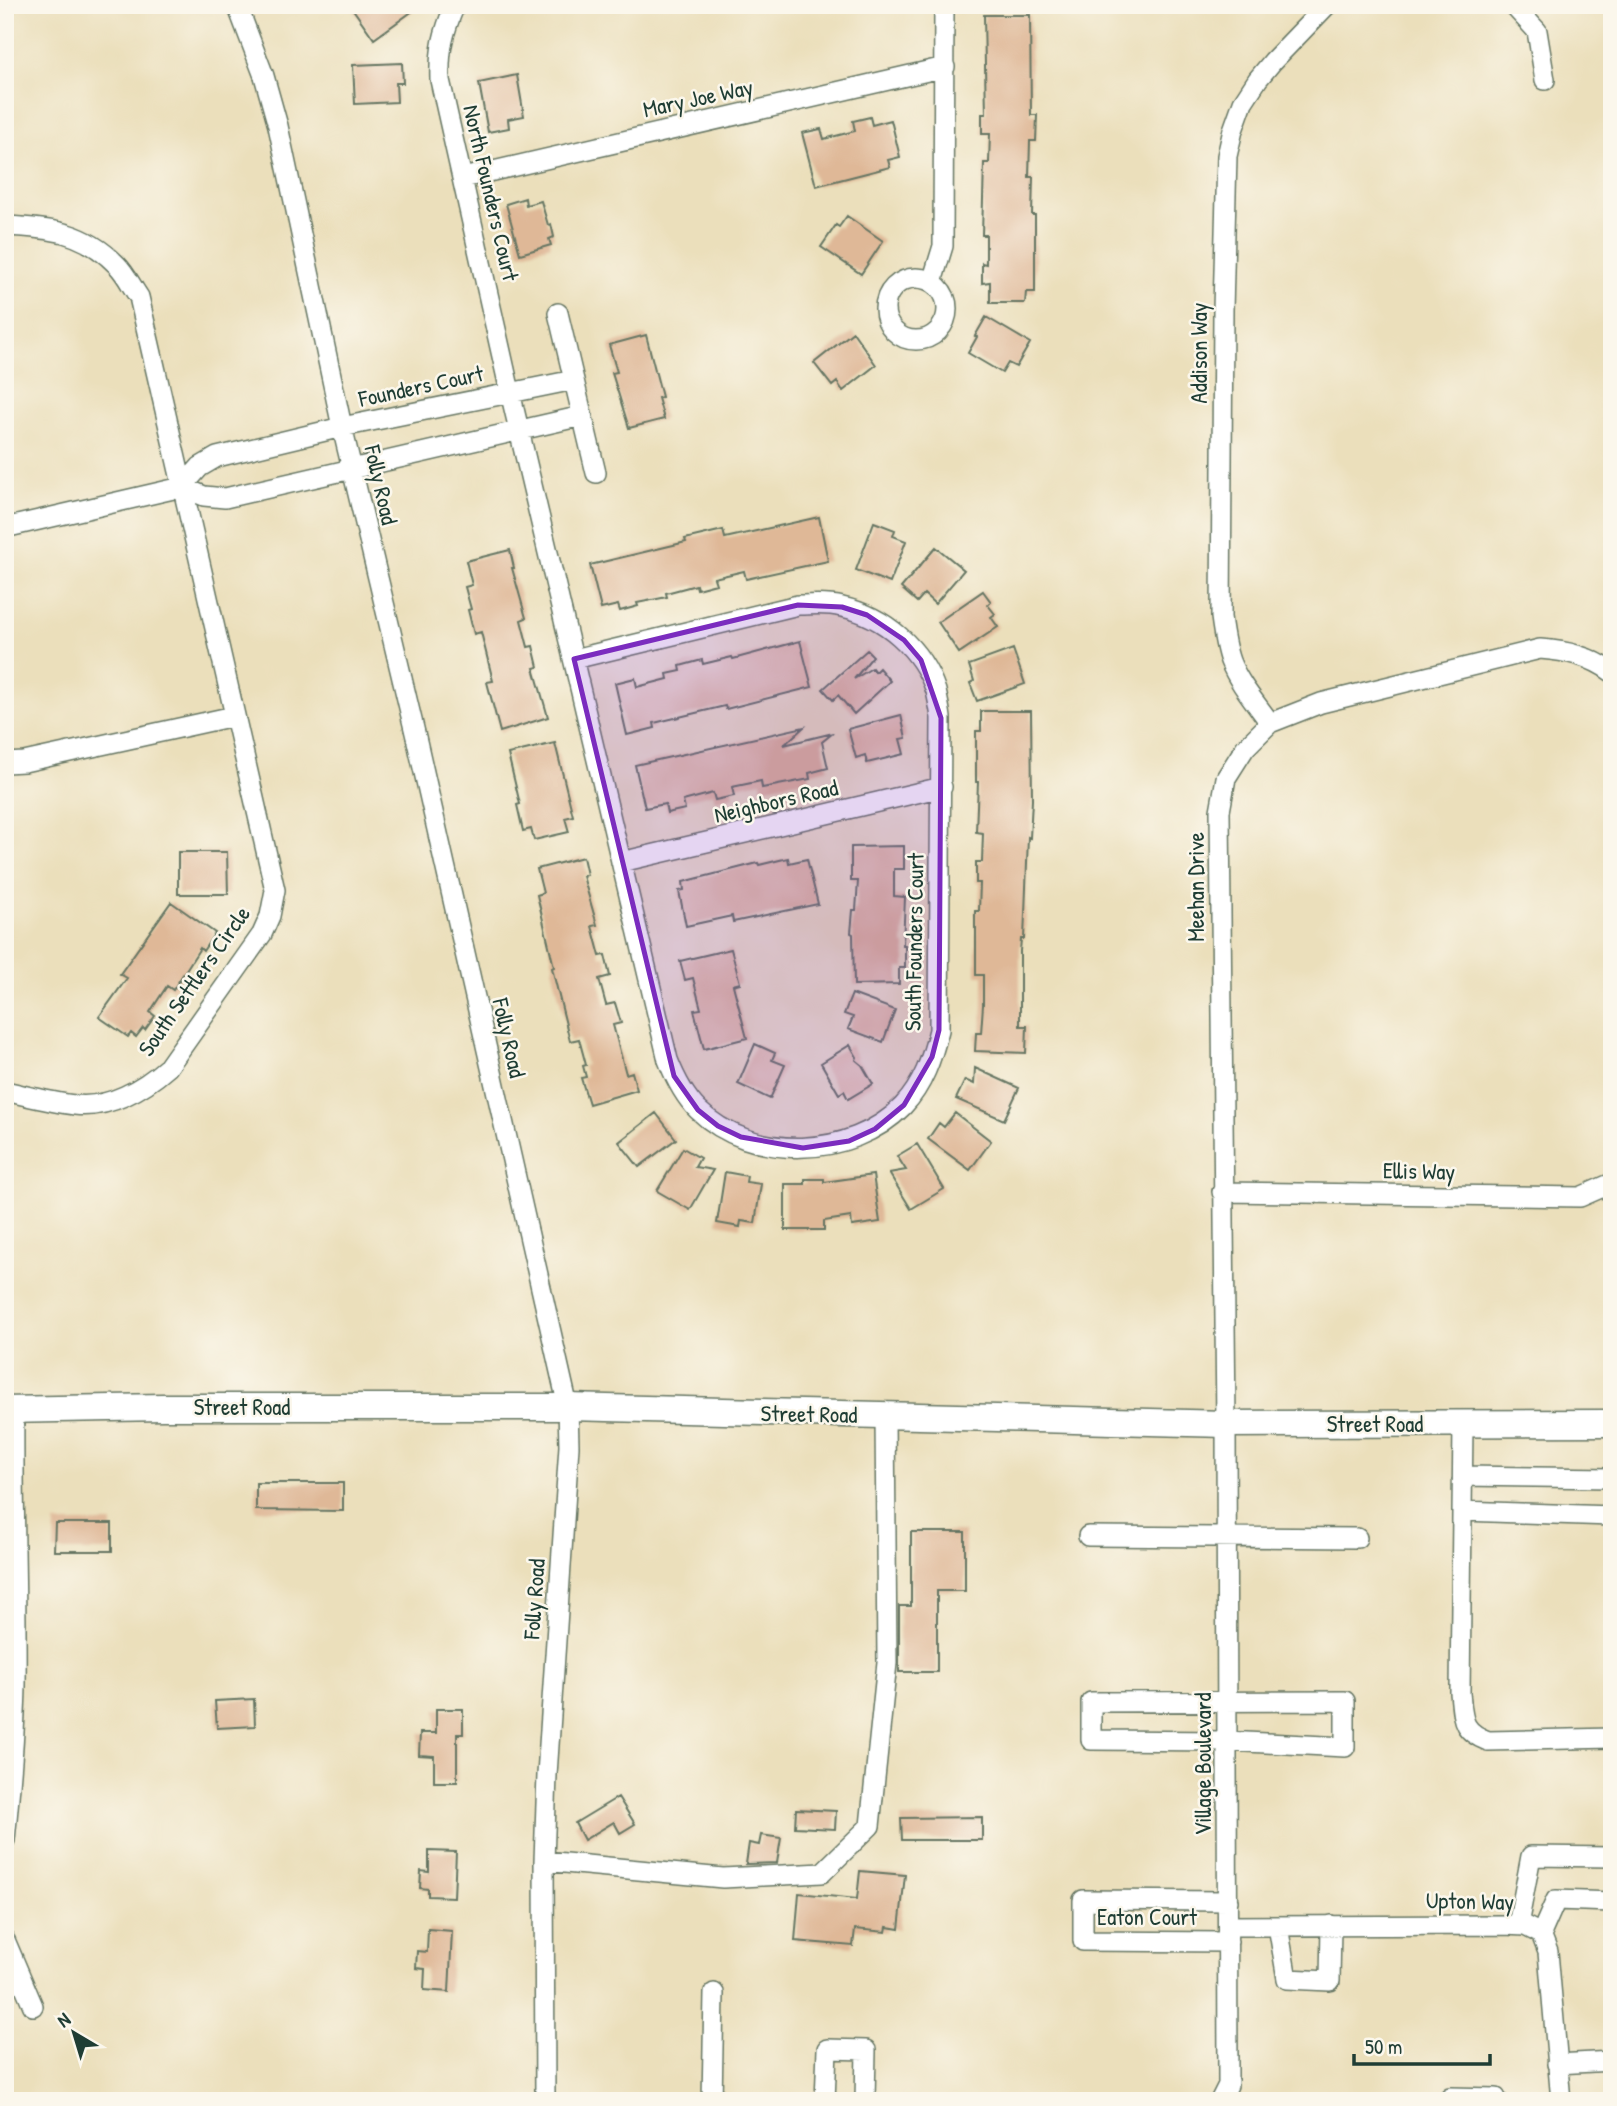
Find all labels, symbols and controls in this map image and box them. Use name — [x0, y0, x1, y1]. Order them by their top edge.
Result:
street label: Mary Joe Way — [640, 71, 756, 124]
street label: North Founders Court — [456, 102, 527, 285]
street label: Addison Way — [1183, 302, 1214, 404]
street label: Founders Court — [355, 357, 487, 414]
street label: Folly Road — [357, 441, 406, 528]
street label: Neighbors Road — [711, 771, 841, 830]
street label: Meehan Drive — [1180, 832, 1211, 942]
street label: South Founders Court — [896, 851, 931, 1031]
street label: South Settlers Circle — [130, 900, 257, 1062]
street label: Folly Road — [485, 994, 534, 1081]
street label: Ellis Way — [1383, 1154, 1456, 1187]
street label: Street Road — [194, 1391, 290, 1422]
street label: Street Road — [760, 1397, 858, 1430]
street label: Street Road — [1327, 1408, 1423, 1439]
street label: Folly Road — [515, 1558, 552, 1641]
street label: Village Boulevard — [1187, 1692, 1218, 1836]
street label: Upton Way — [1426, 1884, 1515, 1917]
street label: Eaton Court — [1097, 1901, 1198, 1932]
north arrow — [38, 1997, 108, 2068]
text: N — [52, 2006, 76, 2033]
scale bar — [1354, 2022, 1491, 2066]
text: 50 m — [1365, 2032, 1402, 2061]

